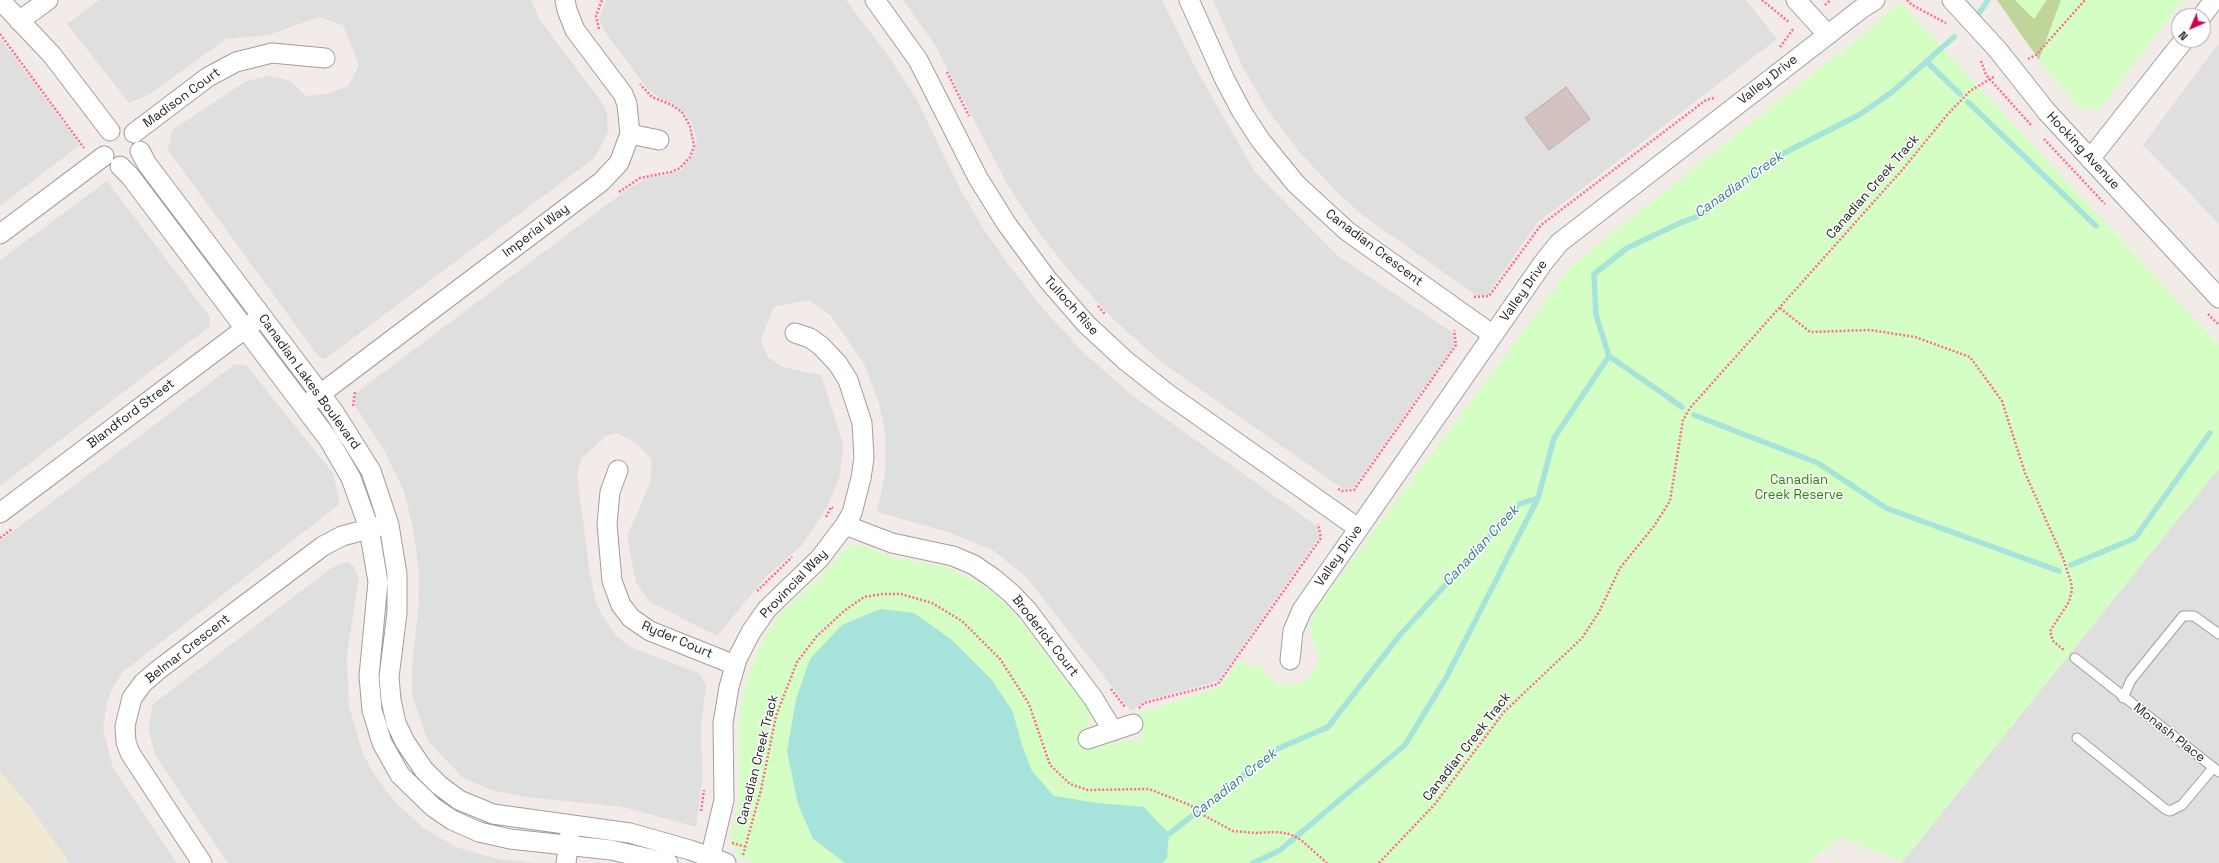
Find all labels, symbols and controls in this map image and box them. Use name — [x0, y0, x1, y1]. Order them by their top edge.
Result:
north arrow — [2171, 8, 2211, 48]
text: N — [2176, 28, 2191, 43]
street label: Valley Drive — [1735, 52, 1801, 108]
street label: Madison Court — [140, 65, 224, 131]
street label: Hocking Avenue — [2043, 109, 2123, 193]
street label: Canadian Creek Track — [1823, 131, 1923, 243]
water label: Canadian Creek — [1691, 148, 1787, 222]
street label: Imperial Way — [500, 201, 572, 261]
street label: Canadian Crescent — [1322, 206, 1426, 290]
street label: Valley Drive — [1497, 257, 1551, 325]
street label: Tulloch Rise — [1040, 273, 1102, 339]
street label: Canadian Lakes Boulevard — [255, 311, 363, 453]
street label: Blandford Street — [84, 376, 178, 452]
park label: Canadian Creek Reserve — [1755, 472, 1843, 503]
water label: Canadian Creek — [1439, 502, 1523, 590]
street label: Valley Drive — [1312, 522, 1366, 590]
street label: Provincial Way — [757, 546, 831, 622]
street label: Broderick Court — [1008, 592, 1082, 680]
street label: Belmar Crescent — [143, 611, 233, 687]
street label: Ryder Court — [639, 618, 715, 662]
street label: Canadian Creek Track — [1420, 690, 1514, 804]
street label: Canadian Creek Track — [734, 693, 782, 827]
street label: Monash Place — [2130, 700, 2208, 766]
water label: Canadian Creek — [1188, 745, 1280, 823]

